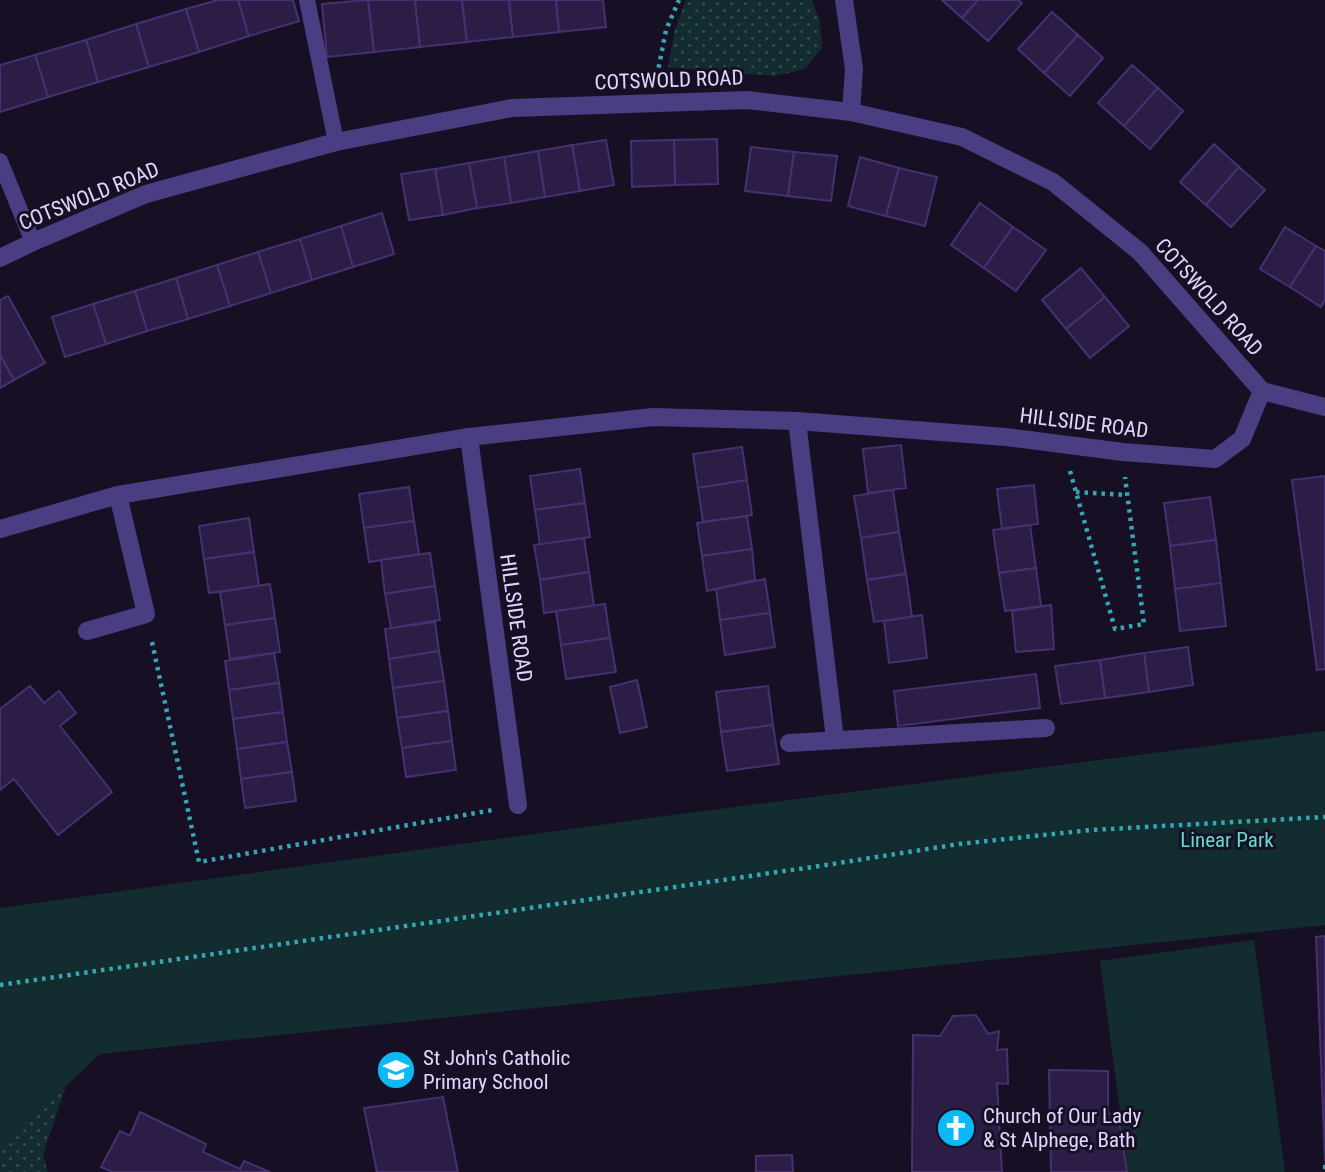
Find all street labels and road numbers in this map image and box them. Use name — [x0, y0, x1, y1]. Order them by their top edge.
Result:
street label: COTSWOLD ROAD — [594, 65, 744, 95]
street label: COTSWOLD ROAD — [15, 157, 163, 235]
street label: COTSWOLD ROAD — [1150, 234, 1268, 360]
street label: HILLSIDE ROAD — [1018, 403, 1150, 443]
street label: HILLSIDE ROAD — [495, 552, 537, 684]

